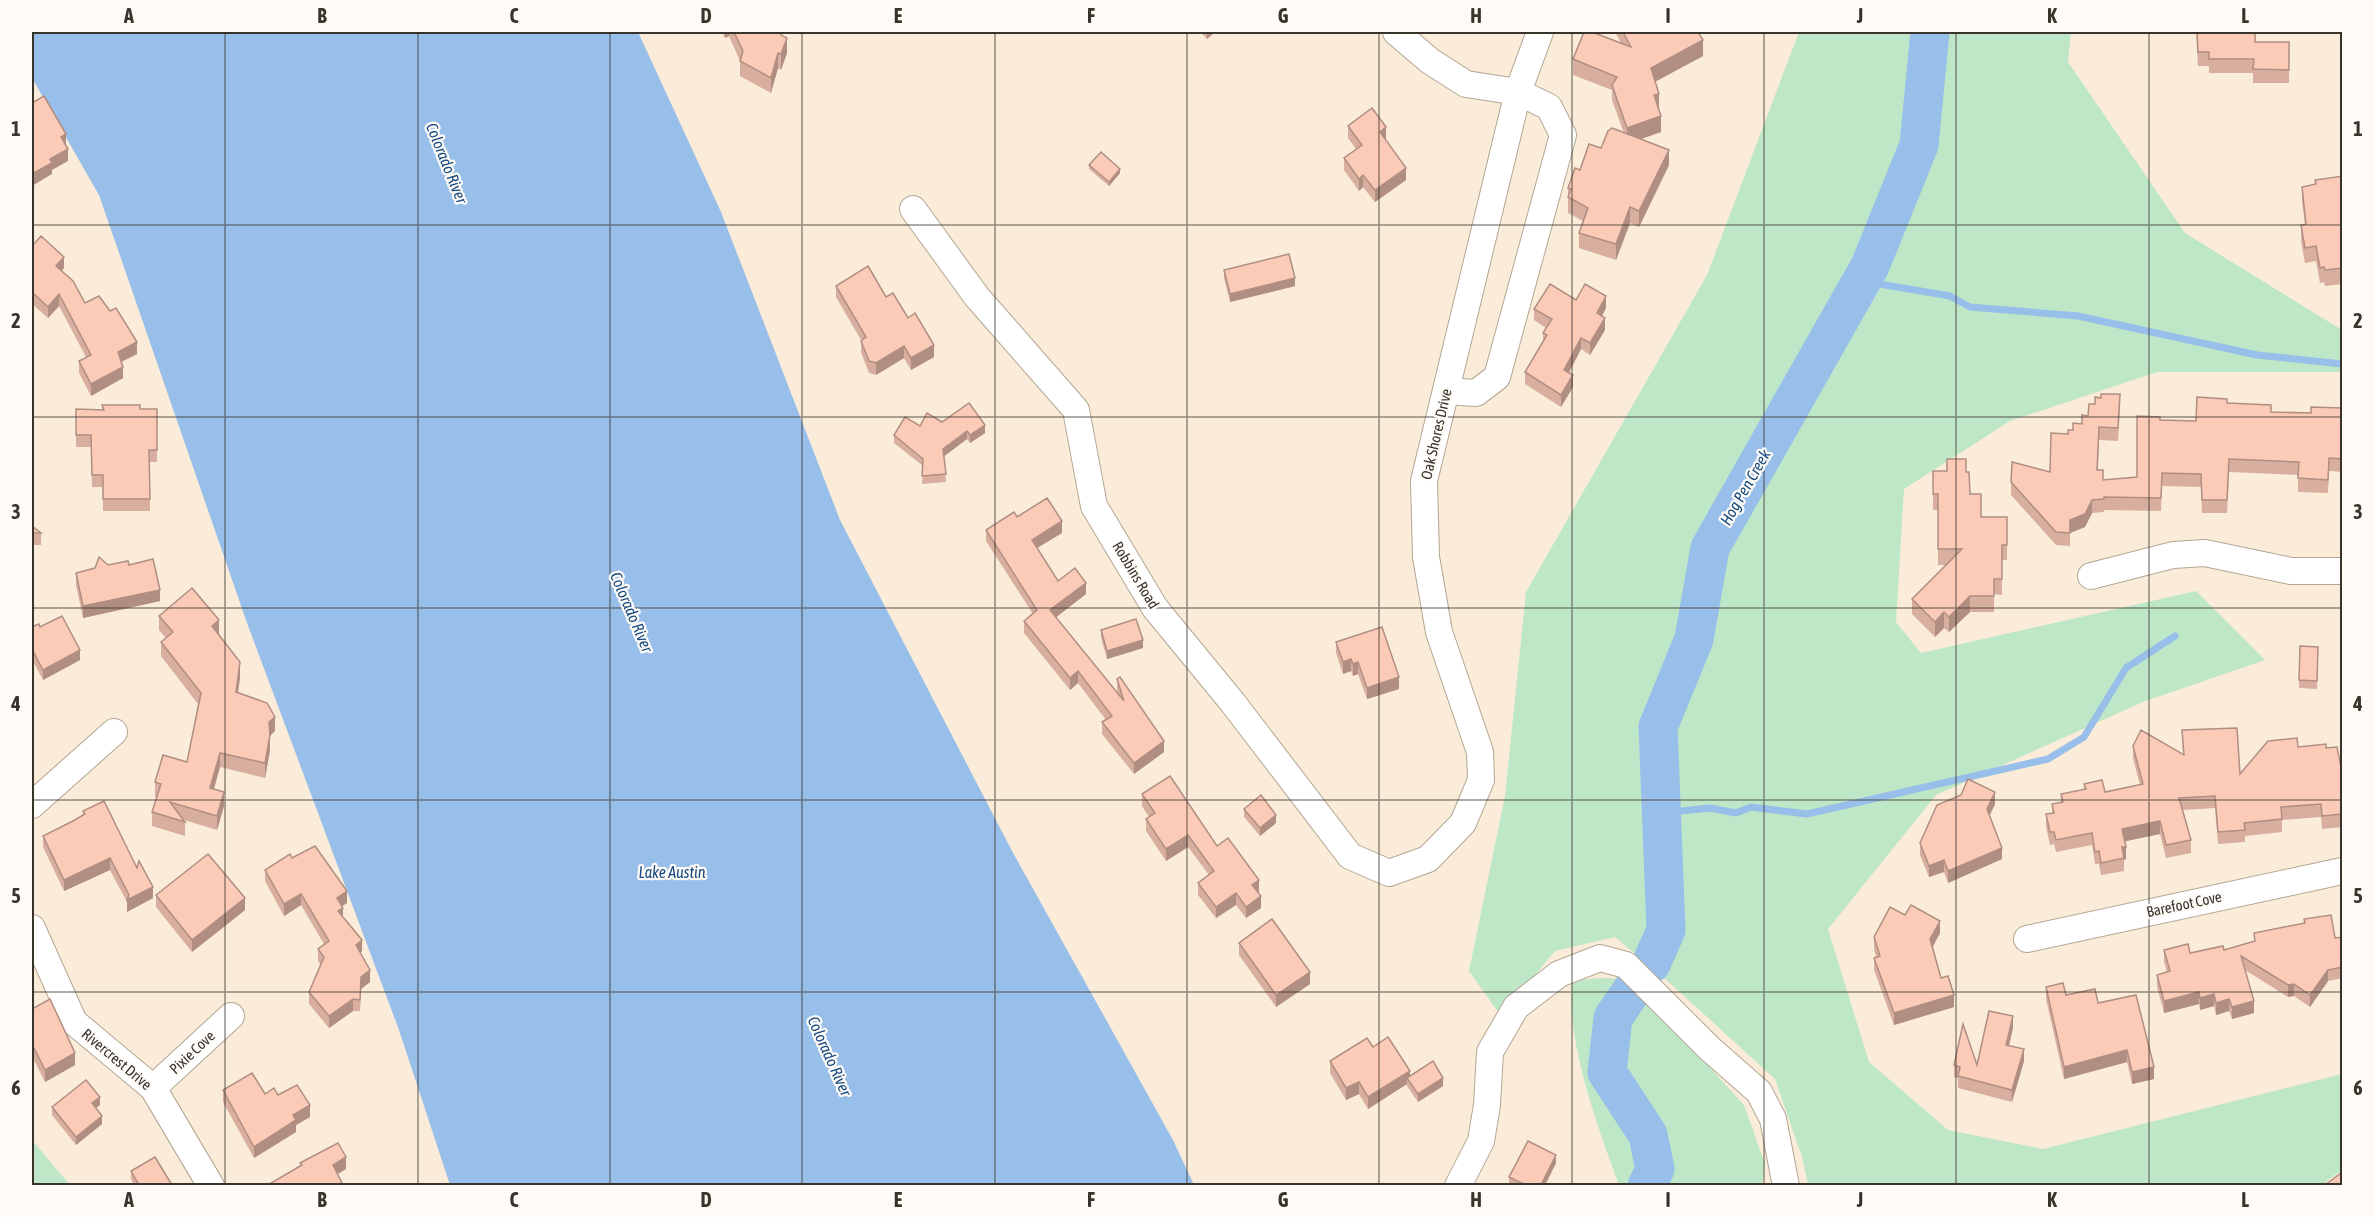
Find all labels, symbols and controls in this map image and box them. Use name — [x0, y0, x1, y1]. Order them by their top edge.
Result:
text: A — [123, 4, 134, 27]
text: B — [317, 4, 327, 27]
text: C — [510, 4, 519, 27]
text: D — [700, 4, 712, 27]
text: E — [894, 4, 903, 27]
text: F — [1087, 4, 1095, 27]
text: G — [1278, 4, 1289, 27]
text: H — [1470, 4, 1482, 27]
text: I — [1665, 4, 1671, 27]
text: J — [1856, 4, 1863, 27]
text: K — [2047, 4, 2057, 27]
text: L — [2241, 4, 2249, 27]
text: 1 — [11, 117, 21, 140]
text: 1 — [2353, 117, 2363, 140]
water label: Colorado River — [423, 120, 472, 207]
text: 2 — [11, 309, 21, 332]
text: 2 — [2353, 309, 2363, 332]
street label: Oak Shores Drive — [1417, 387, 1455, 481]
water label: Hog Pen Creek — [1716, 445, 1775, 528]
text: 3 — [11, 500, 21, 523]
text: 3 — [2353, 500, 2363, 523]
street label: Robbins Road — [1109, 538, 1163, 612]
water label: Colorado River — [607, 569, 657, 656]
text: 4 — [10, 692, 21, 715]
text: 4 — [2352, 692, 2363, 715]
water label: Lake Austin — [638, 863, 706, 881]
text: 5 — [11, 884, 21, 907]
text: 5 — [2353, 884, 2363, 907]
street label: Barefoot Cove — [2145, 888, 2223, 920]
water label: Colorado River — [804, 1013, 856, 1100]
street label: Rivercrest Drive — [79, 1025, 155, 1093]
street label: Pixie Cove — [166, 1027, 218, 1077]
text: 6 — [11, 1076, 21, 1099]
text: 6 — [2353, 1076, 2363, 1099]
text: A — [123, 1188, 134, 1211]
text: B — [317, 1188, 327, 1211]
text: C — [510, 1188, 519, 1211]
text: D — [700, 1188, 712, 1211]
text: E — [894, 1188, 903, 1211]
text: F — [1087, 1188, 1095, 1211]
text: G — [1278, 1188, 1289, 1211]
text: H — [1470, 1188, 1482, 1211]
text: I — [1665, 1188, 1671, 1211]
text: J — [1856, 1188, 1863, 1211]
text: K — [2047, 1188, 2057, 1211]
text: L — [2241, 1188, 2249, 1211]

